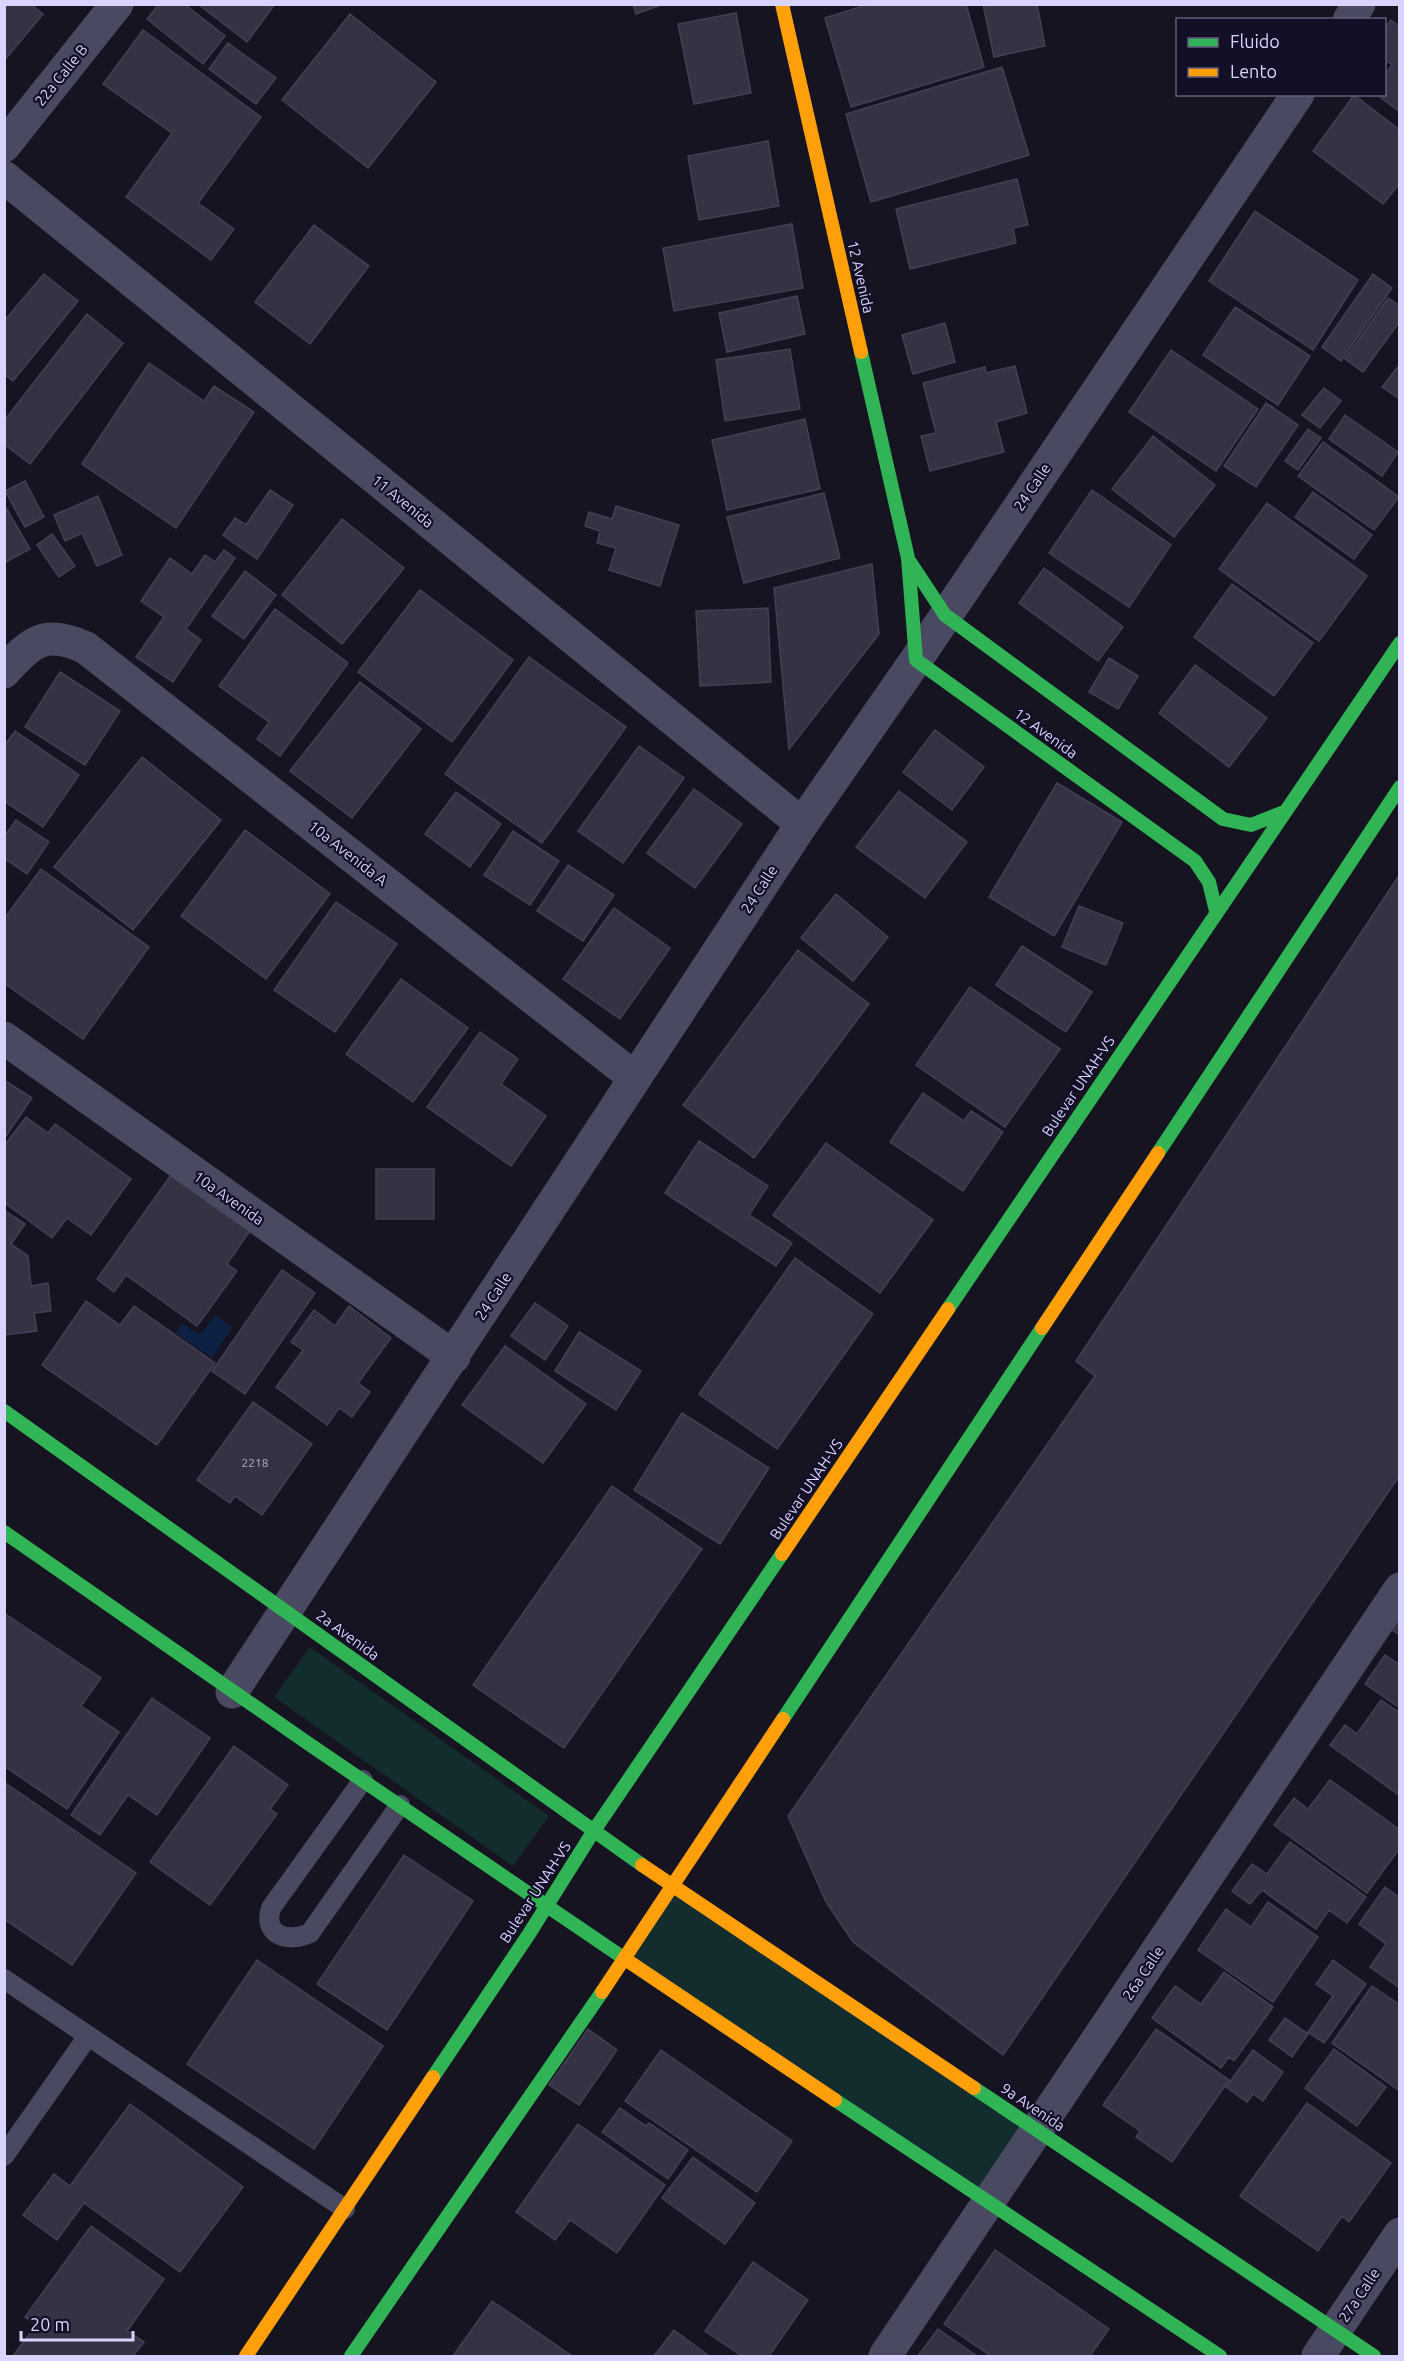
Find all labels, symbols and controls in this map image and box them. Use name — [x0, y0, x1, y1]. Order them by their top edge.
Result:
legend — [1176, 18, 1386, 96]
text: Fluido — [1230, 31, 1280, 51]
street label: 22a Calle B — [31, 41, 91, 109]
text: Lento — [1230, 61, 1277, 81]
street label: 12 Avenida — [844, 239, 878, 315]
street label: 24 Calle — [1010, 460, 1054, 514]
street label: 11 Avenida — [369, 471, 437, 531]
street label: 12 Avenida — [1011, 704, 1081, 762]
street label: 10a Avenida A — [305, 817, 391, 889]
street label: 24 Calle — [737, 862, 781, 916]
street label: Bulevar UNAH-VS — [1038, 1033, 1118, 1139]
street label: 10a Avenida — [191, 1168, 267, 1228]
street label: 24 Calle — [471, 1269, 515, 1323]
street label: Bulevar UNAH-VS — [766, 1436, 846, 1542]
house number: 2218 — [241, 1456, 269, 1469]
street label: 2a Avenida — [313, 1607, 383, 1663]
street label: Bulevar UNAH-VS — [496, 1838, 574, 1946]
street label: 26a Calle — [1119, 1943, 1167, 2003]
street label: 9a Avenida — [998, 2079, 1068, 2135]
street label: 27a Calle — [1335, 2265, 1383, 2325]
scale bar — [21, 2304, 134, 2342]
text: 20 m — [30, 2314, 70, 2334]

